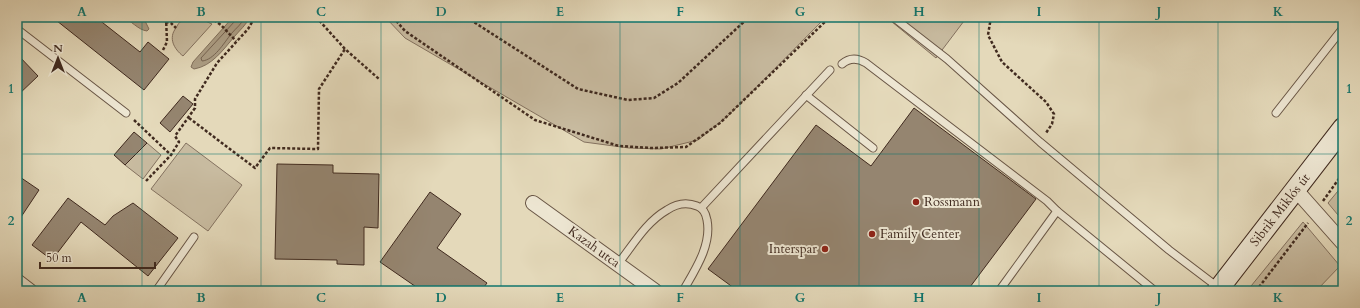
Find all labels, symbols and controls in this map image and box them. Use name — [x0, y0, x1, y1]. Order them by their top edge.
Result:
text: A — [77, 3, 87, 21]
text: B — [196, 3, 206, 21]
text: C — [316, 3, 326, 21]
text: D — [435, 3, 447, 21]
text: E — [556, 3, 564, 21]
text: F — [676, 3, 684, 21]
text: G — [795, 3, 806, 21]
text: H — [913, 3, 925, 21]
text: I — [1036, 3, 1042, 21]
text: J — [1155, 3, 1162, 21]
text: K — [1273, 3, 1284, 21]
north arrow — [38, 38, 78, 78]
text: N — [53, 41, 63, 56]
text: 1 — [8, 80, 14, 98]
text: 1 — [1346, 80, 1352, 98]
street label: Sibrik Miklós út — [1246, 170, 1314, 250]
place label: Rossmann — [924, 193, 981, 211]
marker: Rossmann — [911, 197, 921, 207]
text: 2 — [8, 212, 15, 230]
text: 2 — [1346, 212, 1353, 230]
street label: Kazah utca — [564, 222, 624, 272]
place label: Family Center — [880, 225, 960, 243]
marker: Family Center — [867, 229, 877, 239]
place label: Interspar — [769, 240, 817, 258]
scale bar — [40, 244, 155, 270]
marker: Interspar — [820, 244, 830, 254]
text: 50 m — [46, 250, 73, 266]
text: A — [77, 289, 87, 307]
text: B — [196, 289, 206, 307]
text: C — [316, 289, 326, 307]
text: D — [435, 289, 447, 307]
text: E — [556, 289, 564, 307]
text: F — [676, 289, 684, 307]
text: G — [795, 289, 806, 307]
text: H — [913, 289, 925, 307]
text: I — [1036, 289, 1042, 307]
text: J — [1155, 289, 1162, 307]
text: K — [1273, 289, 1284, 307]

